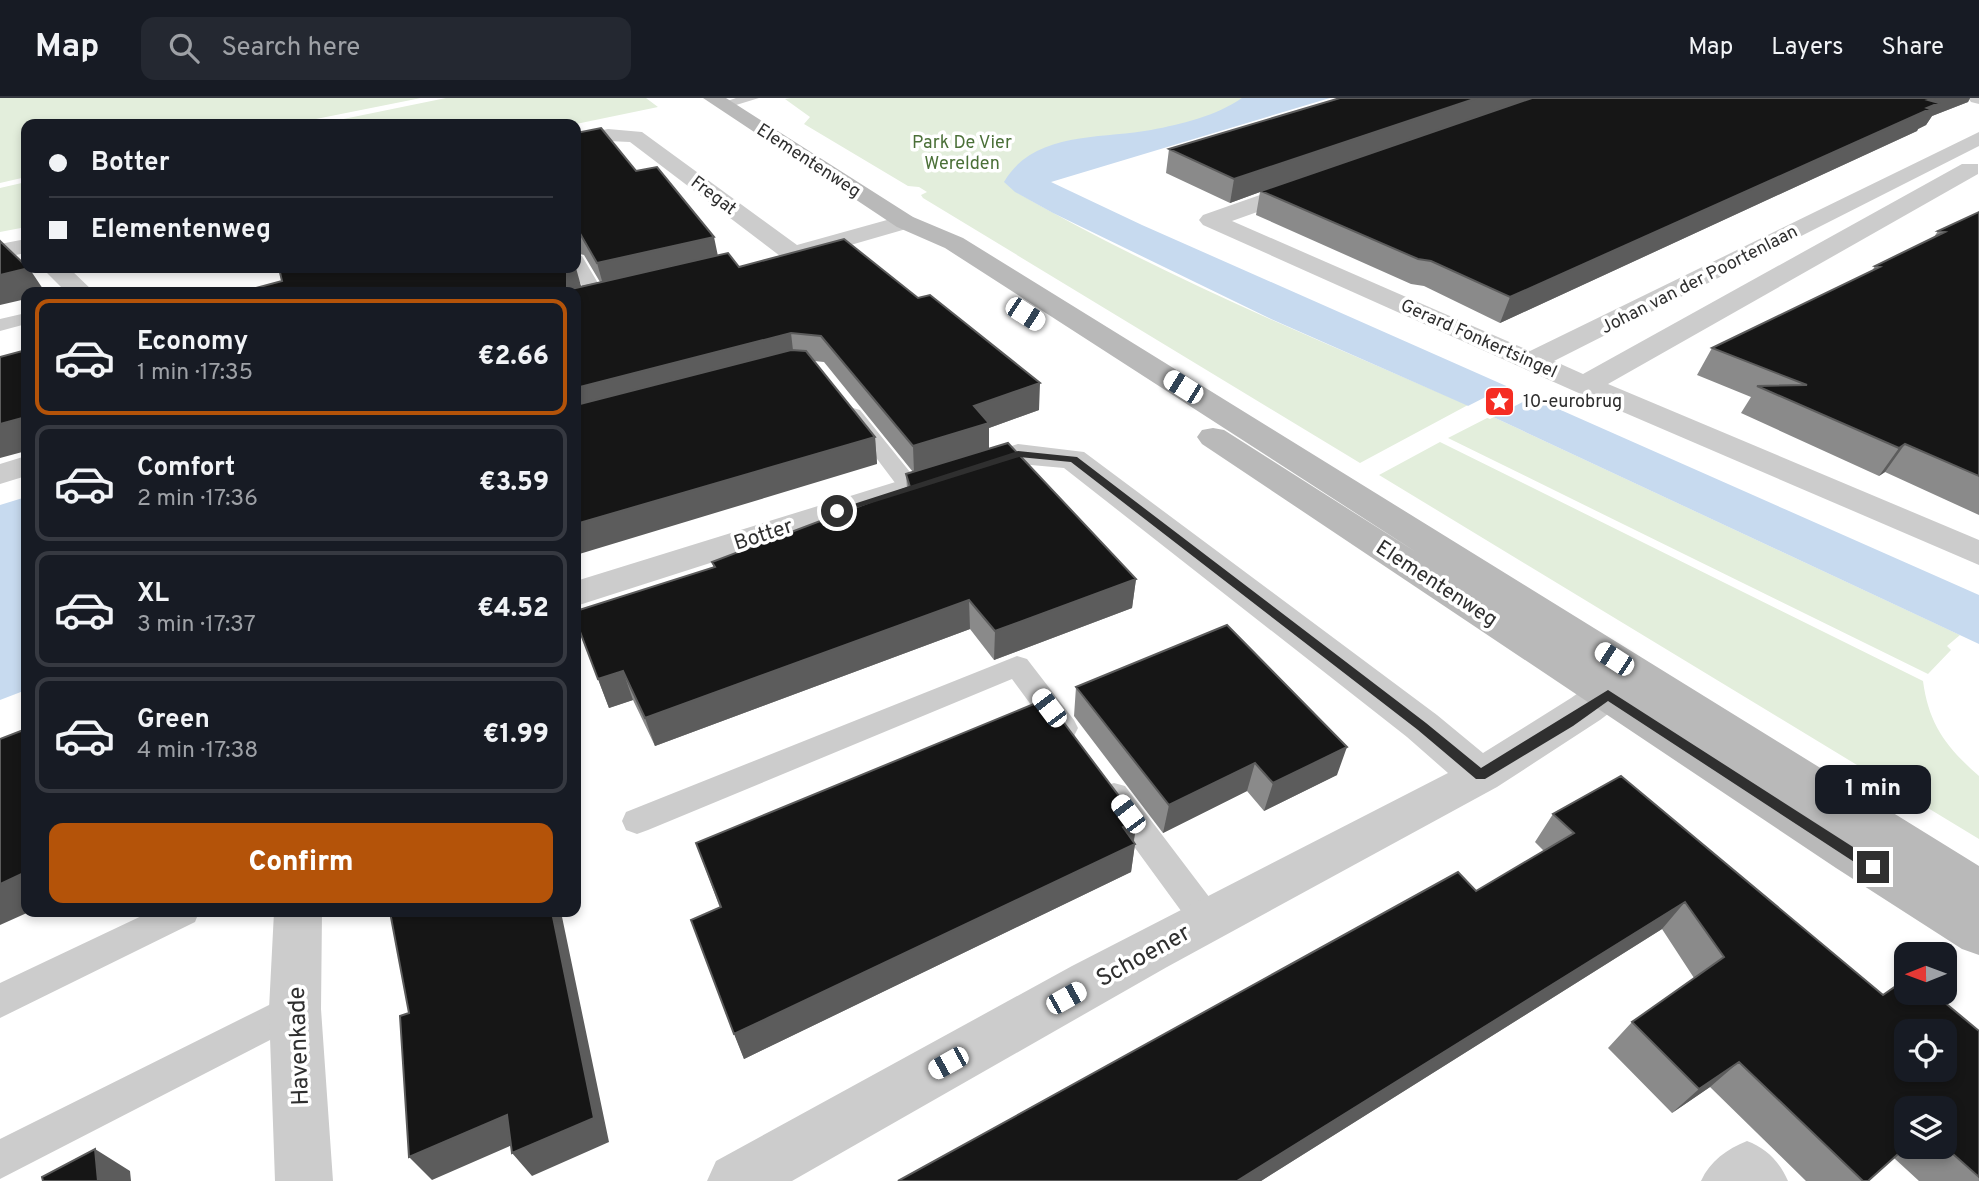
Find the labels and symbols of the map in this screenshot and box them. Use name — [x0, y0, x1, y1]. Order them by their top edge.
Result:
street label: Elementenweg — [752, 119, 865, 204]
park label: Park De Vier Werelden — [912, 132, 1012, 176]
street label: Fregat — [686, 171, 741, 221]
street label: Johan van der Poortenlaan — [1597, 221, 1802, 340]
car — [1002, 294, 1049, 334]
street label: Gerard Fonkertsingel — [1397, 295, 1560, 384]
car — [1160, 367, 1207, 407]
place icon: 10-eurobrug — [1483, 384, 1517, 418]
place label: 10-eurobrug — [1523, 391, 1622, 414]
route start — [821, 495, 853, 527]
street label: Botter — [731, 513, 796, 558]
street label: Elementenweg — [1370, 535, 1502, 634]
car — [1591, 639, 1638, 679]
car — [1028, 685, 1071, 731]
callout: 1 min — [1815, 766, 1931, 814]
car — [1107, 791, 1150, 837]
route end — [1857, 851, 1889, 883]
street label: Schoener — [1092, 919, 1196, 995]
north arrow — [1894, 942, 1956, 1004]
car — [1043, 979, 1090, 1017]
street label: Havenkade — [283, 986, 317, 1106]
car — [925, 1044, 972, 1082]

